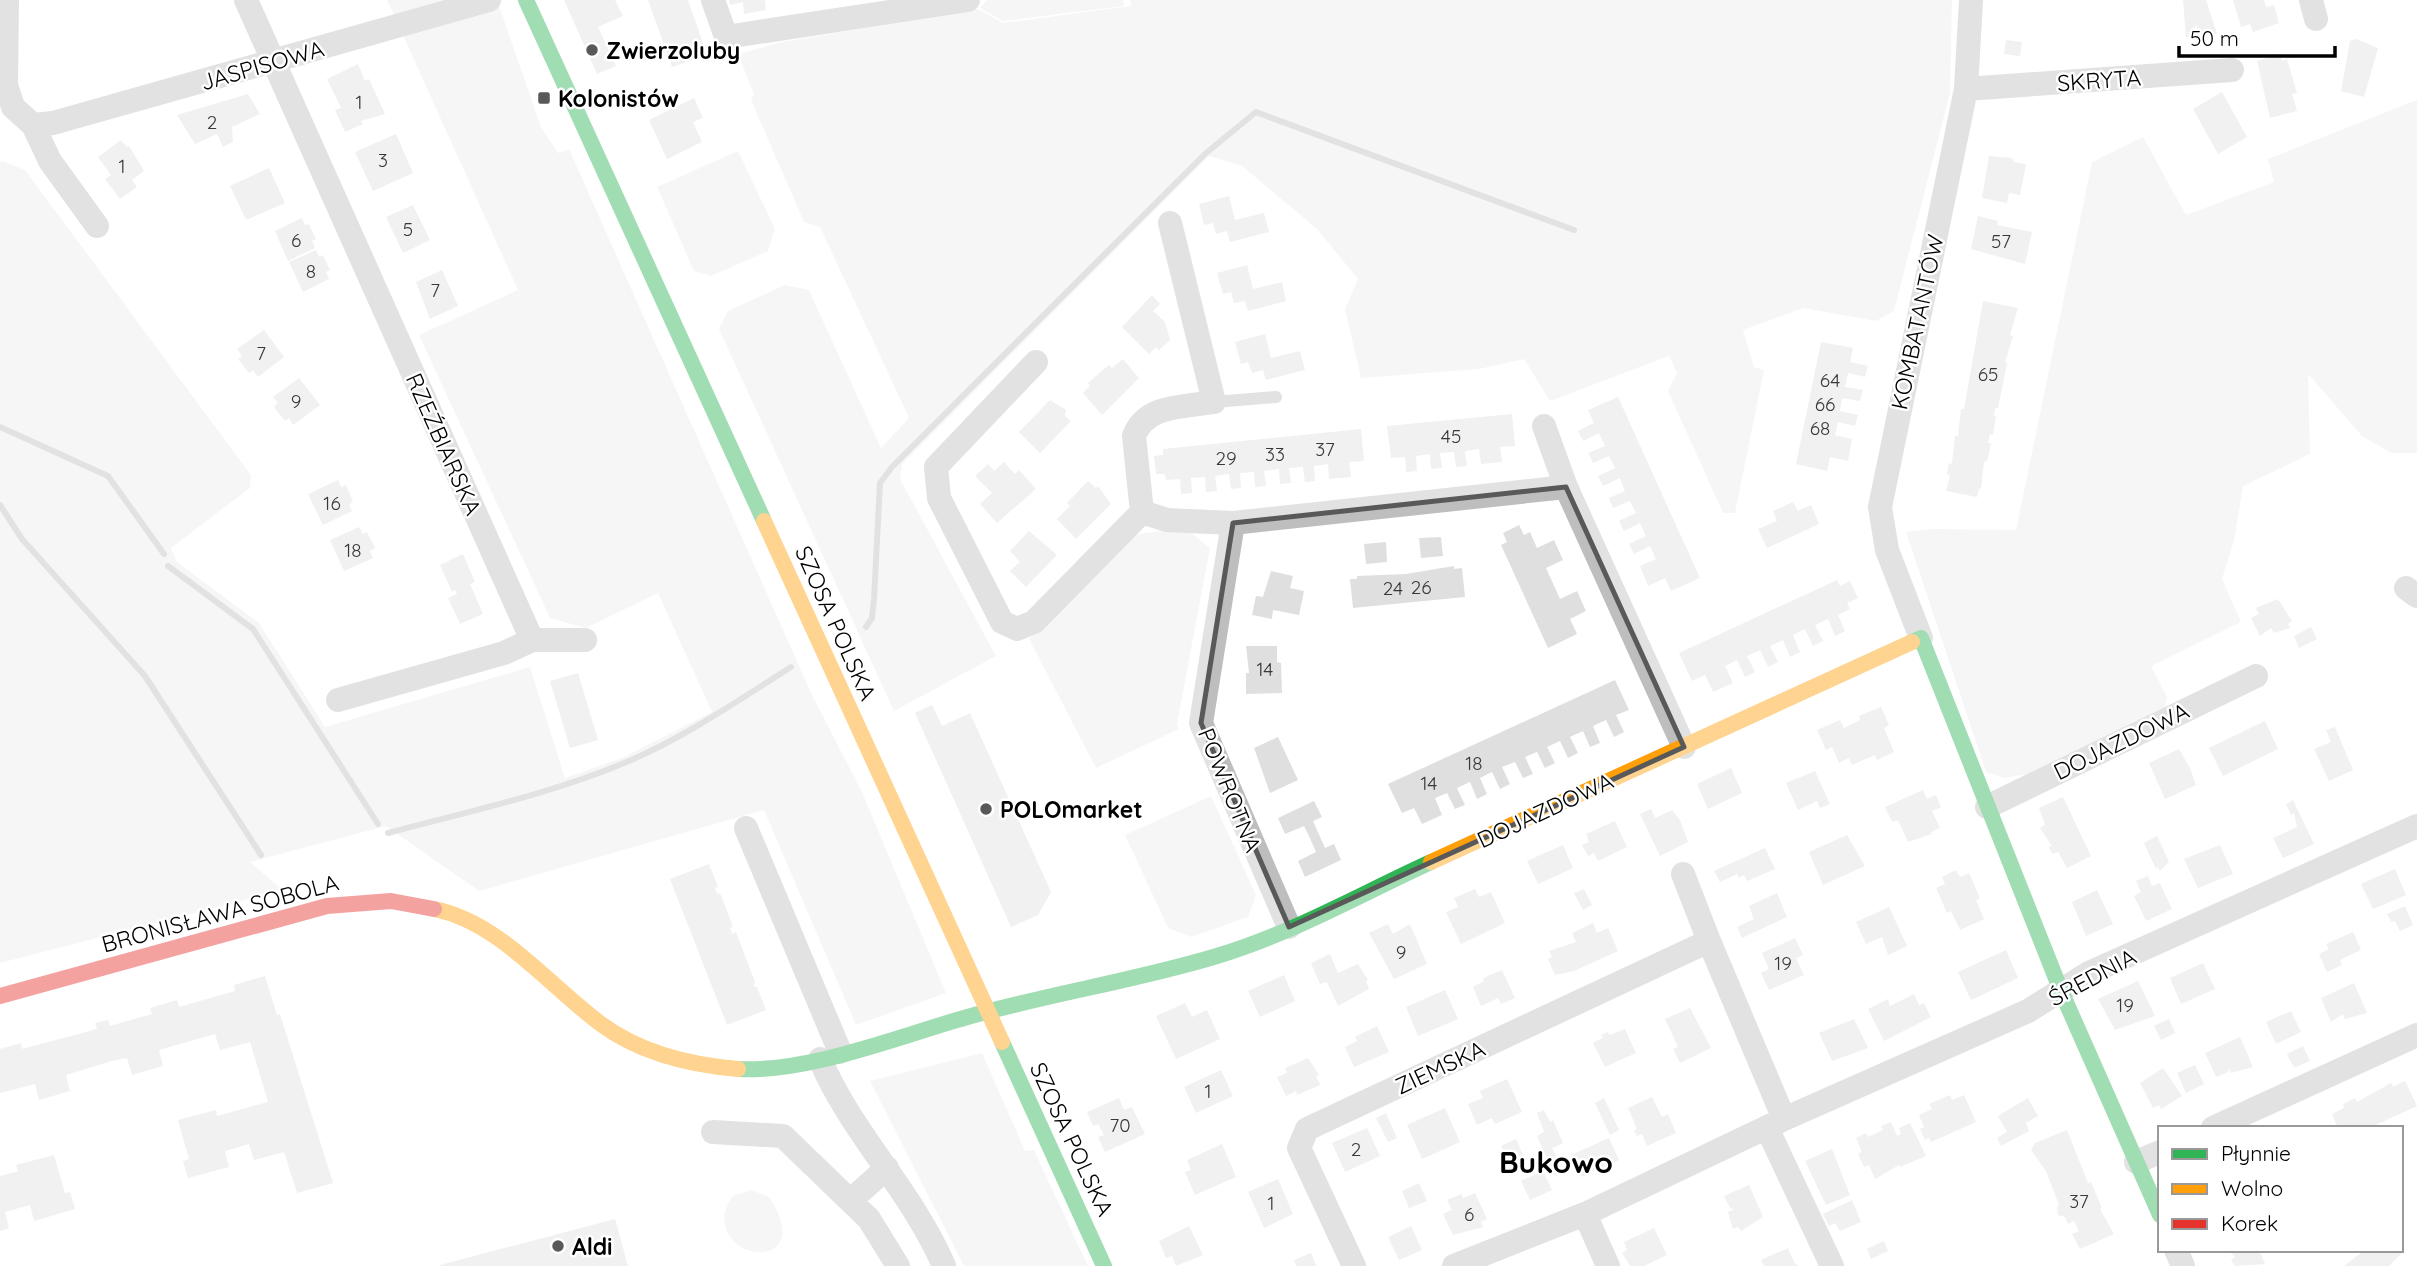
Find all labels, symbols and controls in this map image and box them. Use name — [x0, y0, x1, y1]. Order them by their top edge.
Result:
scale bar — [2179, 14, 2335, 58]
text: 50 m — [2190, 25, 2239, 51]
street label: JASPISOWA — [197, 34, 327, 96]
place label: Zwierzoluby — [606, 36, 740, 65]
marker: Zwierzoluby — [584, 42, 600, 58]
street label: SKRYTA — [2056, 63, 2142, 97]
place label: Kolonistów — [558, 84, 679, 113]
house number: 1 — [355, 90, 363, 114]
marker: Kolonistów — [536, 90, 552, 106]
house number: 2 — [207, 110, 217, 134]
house number: 3 — [378, 148, 388, 172]
house number: 1 — [118, 154, 126, 178]
house number: 5 — [403, 217, 413, 241]
house number: 6 — [291, 228, 301, 252]
house number: 57 — [1991, 229, 2011, 253]
street label: KOMBATANTÓW — [1884, 232, 1950, 412]
house number: 8 — [306, 259, 316, 283]
house number: 7 — [430, 278, 440, 302]
house number: 7 — [256, 341, 266, 365]
house number: 65 — [1978, 362, 1998, 386]
street label: RZEŹBIARSKA — [400, 368, 488, 520]
house number: 64 — [1820, 368, 1840, 392]
house number: 9 — [291, 389, 301, 413]
house number: 66 — [1815, 392, 1835, 416]
house number: 68 — [1810, 416, 1830, 440]
house number: 45 — [1441, 424, 1461, 448]
house number: 37 — [1315, 437, 1335, 461]
house number: 33 — [1265, 442, 1285, 466]
house number: 29 — [1215, 446, 1237, 470]
house number: 16 — [323, 491, 341, 515]
house number: 18 — [344, 538, 362, 562]
street label: SZOSA POLSKA — [789, 541, 883, 705]
house number: 26 — [1411, 575, 1431, 599]
house number: 24 — [1383, 576, 1403, 600]
house number: 14 — [1257, 657, 1273, 681]
street label: DOJAZDOWA — [2049, 696, 2193, 786]
street label: POWROTNA — [1192, 724, 1268, 856]
house number: 18 — [1465, 751, 1483, 775]
street label: DOJAZDOWA — [1472, 766, 1618, 854]
house number: 14 — [1421, 771, 1437, 795]
place label: POLOmarket — [1000, 795, 1143, 824]
marker: POLOmarket — [978, 801, 994, 817]
street label: BRONISŁAWA SOBOLA — [98, 867, 342, 959]
house number: 9 — [1396, 940, 1406, 964]
street label: ŚREDNIA — [2043, 942, 2141, 1012]
house number: 19 — [1774, 951, 1792, 975]
house number: 19 — [2116, 993, 2134, 1017]
street label: ZIEMSKA — [1390, 1034, 1490, 1100]
street label: SZOSA POLSKA — [1024, 1058, 1120, 1221]
house number: 1 — [1204, 1079, 1212, 1103]
house number: 70 — [1109, 1113, 1131, 1137]
legend — [2158, 1126, 2403, 1252]
house number: 2 — [1351, 1137, 1361, 1161]
text: Płynnie — [2221, 1140, 2291, 1166]
district label: Bukowo — [1499, 1143, 1613, 1181]
text: Wolno — [2221, 1175, 2283, 1201]
house number: 37 — [2069, 1189, 2089, 1213]
house number: 1 — [1267, 1191, 1275, 1215]
house number: 6 — [1464, 1202, 1474, 1226]
text: Korek — [2221, 1210, 2278, 1236]
place label: Aldi — [572, 1232, 613, 1261]
marker: Aldi — [550, 1238, 566, 1254]

